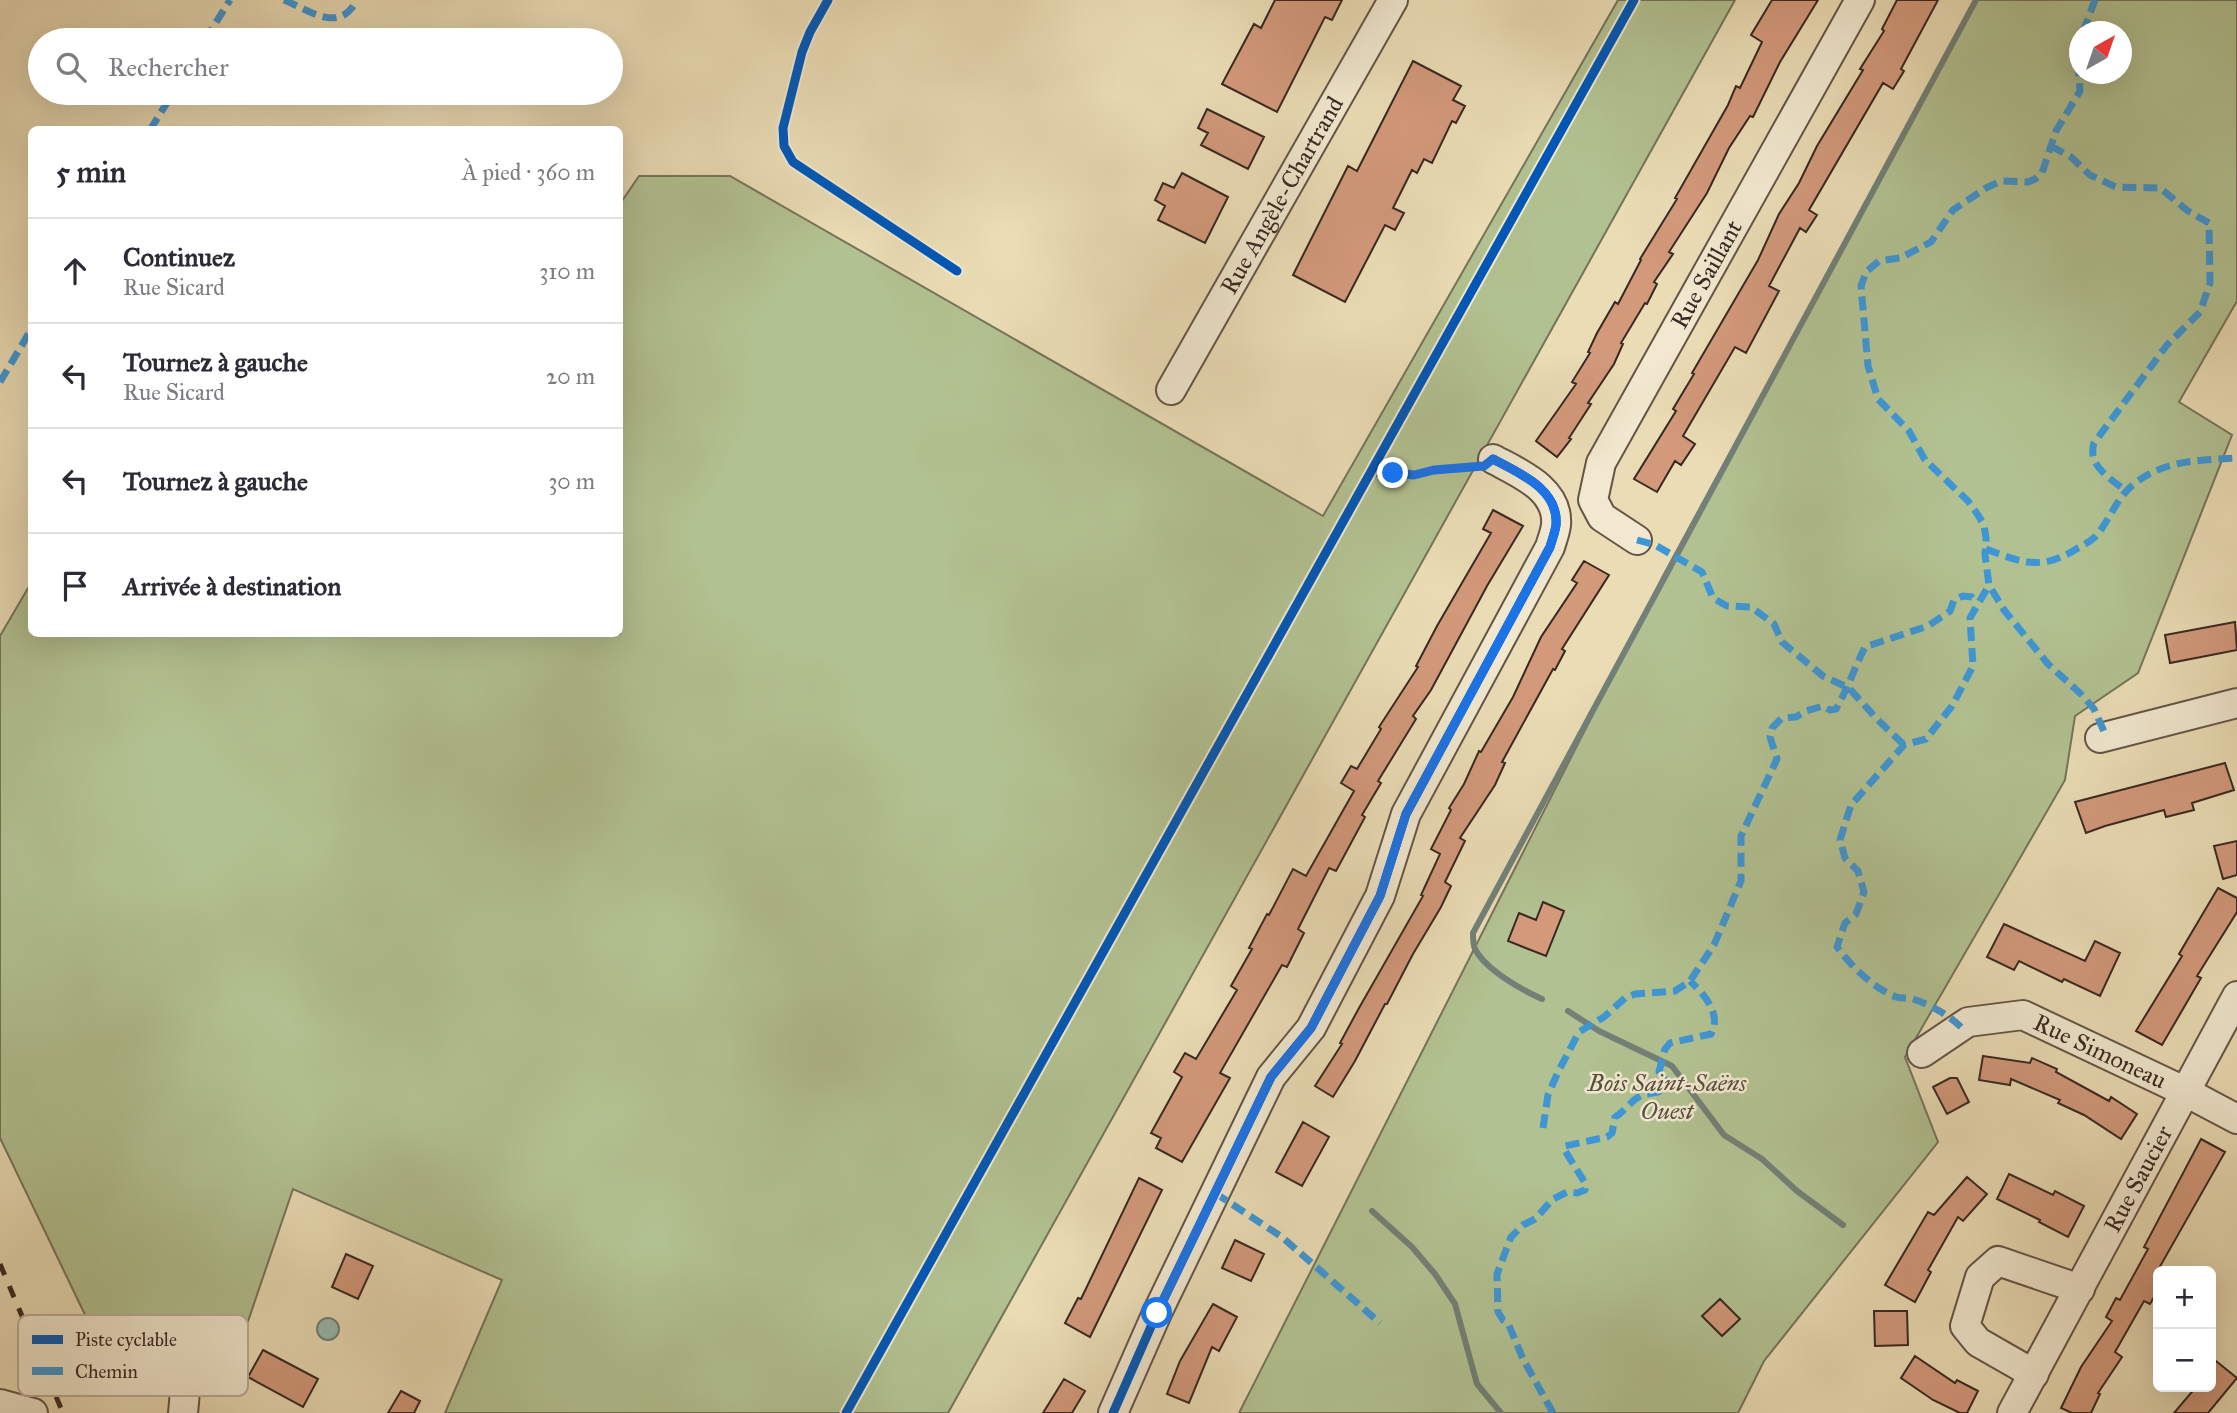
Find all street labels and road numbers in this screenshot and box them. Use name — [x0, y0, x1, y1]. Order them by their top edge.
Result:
street label: Rue Angèle-Chartrand — [1214, 91, 1350, 300]
street label: Rue Saillant — [1664, 214, 1749, 334]
street label: Rue Simoneau — [2029, 1007, 2171, 1096]
street label: Rue Saucier — [2097, 1120, 2179, 1238]

